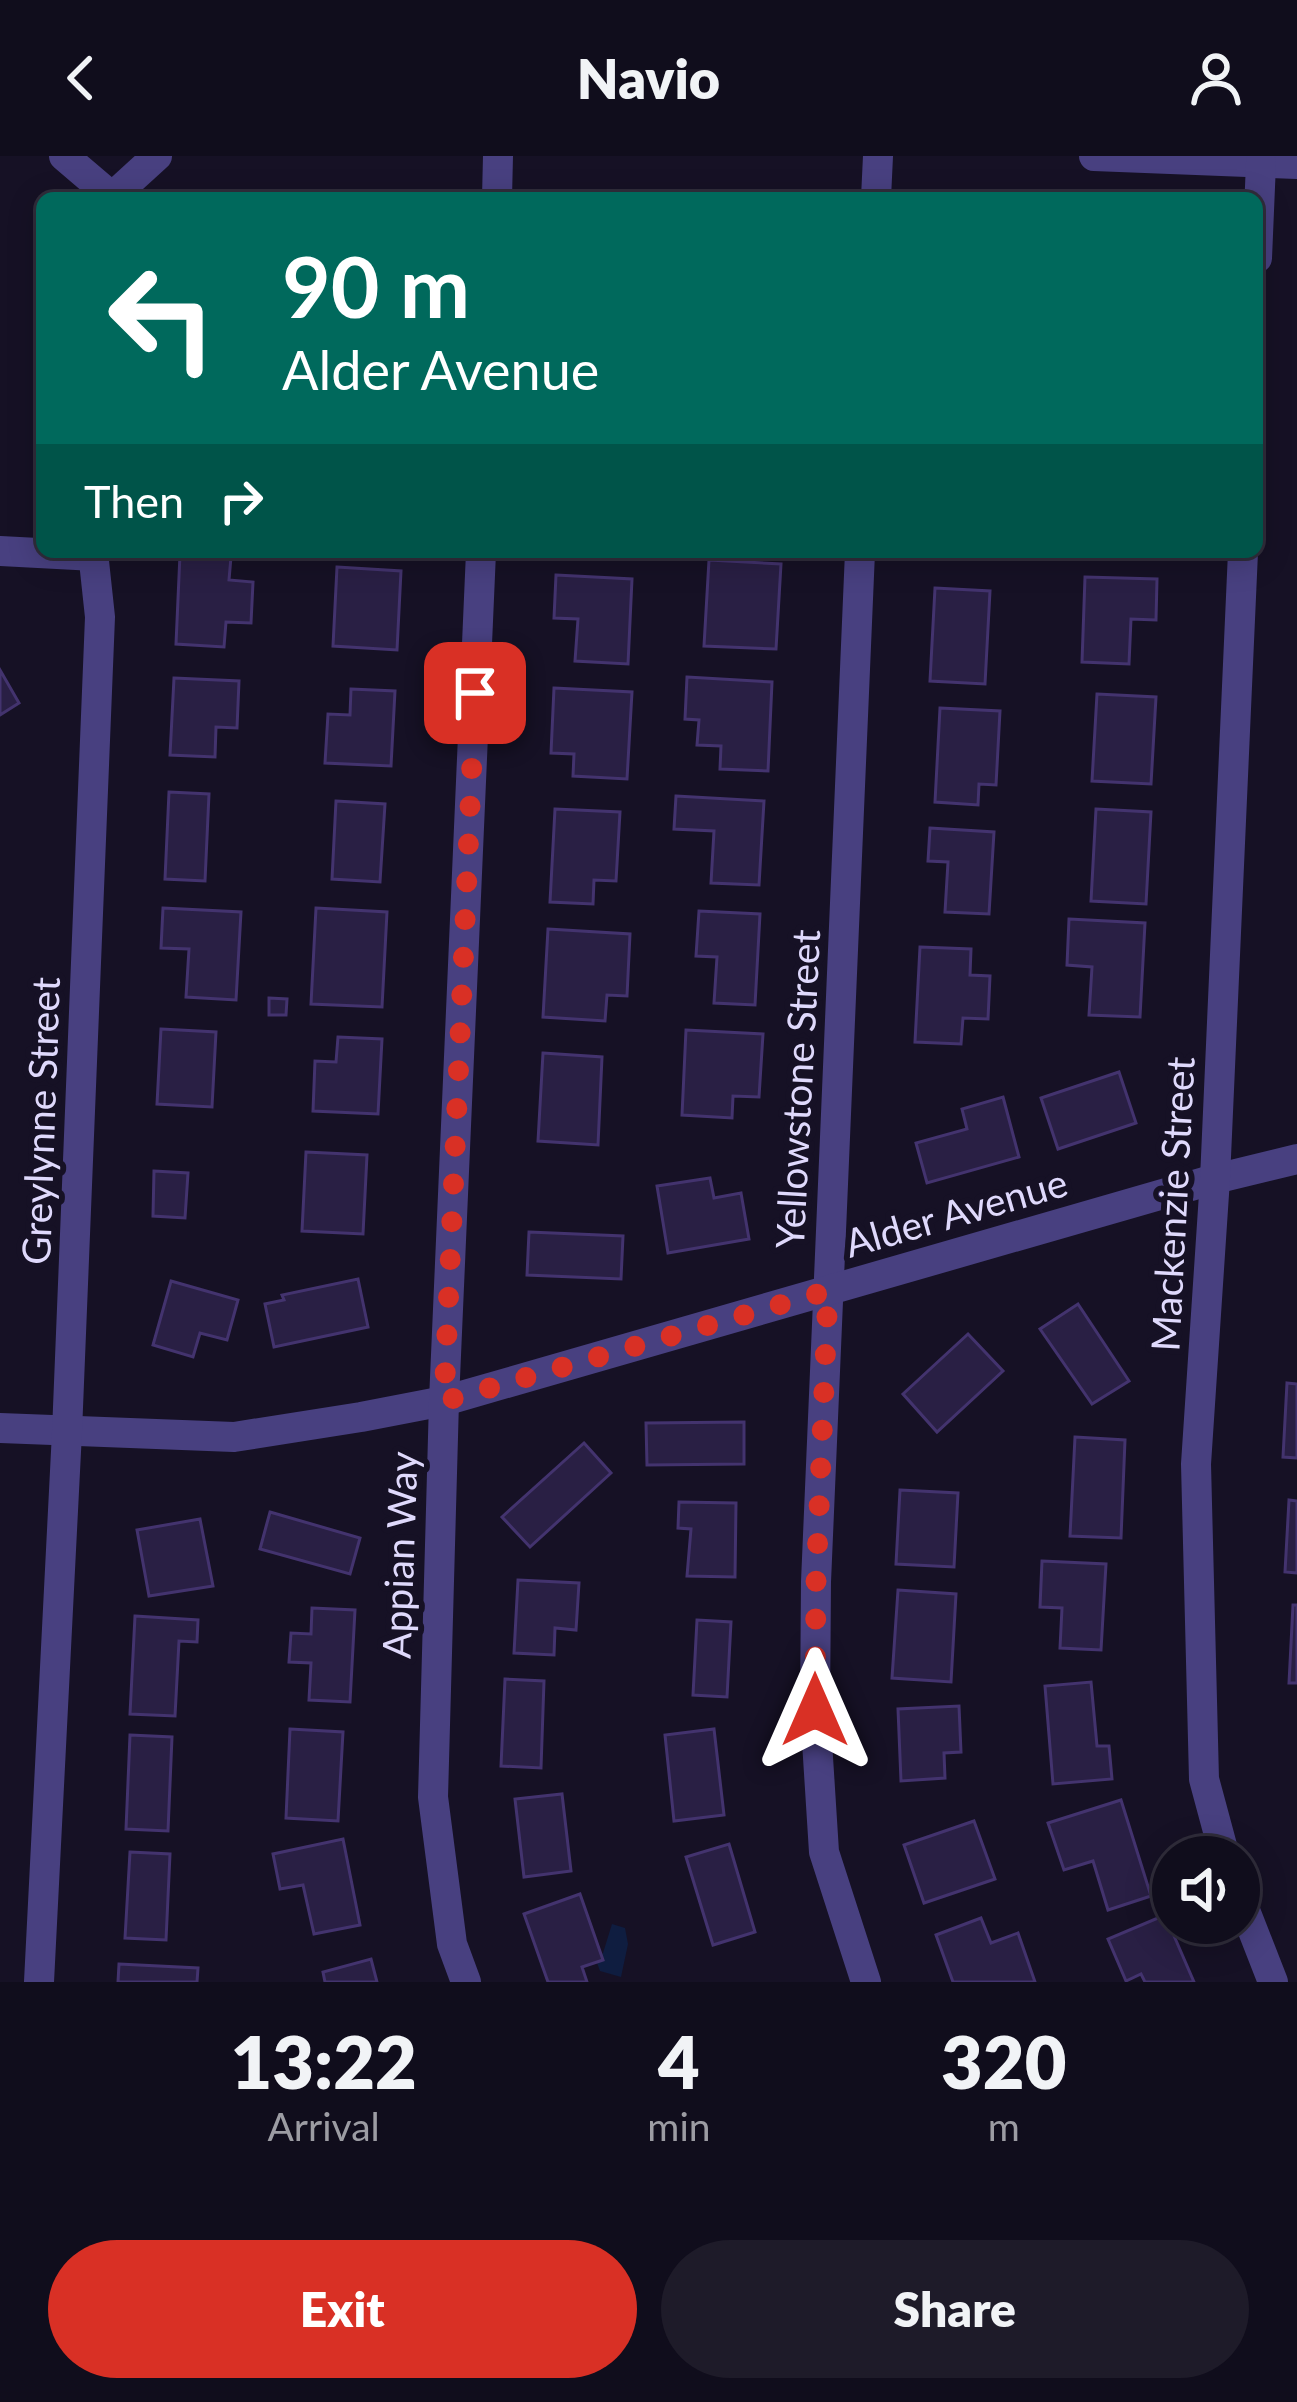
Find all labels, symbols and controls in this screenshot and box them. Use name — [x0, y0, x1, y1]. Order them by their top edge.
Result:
icon: back — [48, 45, 114, 111]
icon: person — [1183, 45, 1249, 111]
text: Navio — [577, 46, 720, 111]
text: 90 m — [282, 235, 470, 336]
icon: left — [84, 240, 240, 396]
text: Alder Avenue — [282, 337, 599, 402]
icon: right — [208, 468, 274, 534]
text: Then — [84, 474, 184, 528]
pin — [424, 642, 526, 744]
icon: arrive — [442, 660, 508, 726]
street label: Yellowstone Street — [766, 928, 828, 1250]
street label: Greylynne Street — [12, 976, 68, 1266]
street label: Mackenzie Street — [1141, 1055, 1203, 1352]
street label: Alder Avenue — [839, 1158, 1072, 1266]
street label: Appian Way — [372, 1451, 426, 1659]
position arrow — [752, 1647, 878, 1773]
map controls — [1152, 1836, 1260, 1944]
button: sound — [1152, 1836, 1260, 1944]
text: 13:22 — [231, 2018, 417, 2104]
text: 4 — [658, 2018, 700, 2104]
text: 320 — [941, 2018, 1066, 2104]
text: Arrival — [267, 2103, 380, 2149]
text: min — [647, 2103, 711, 2149]
text: m — [988, 2103, 1020, 2149]
button: Exit — [48, 2240, 637, 2378]
button: Share — [661, 2240, 1249, 2378]

